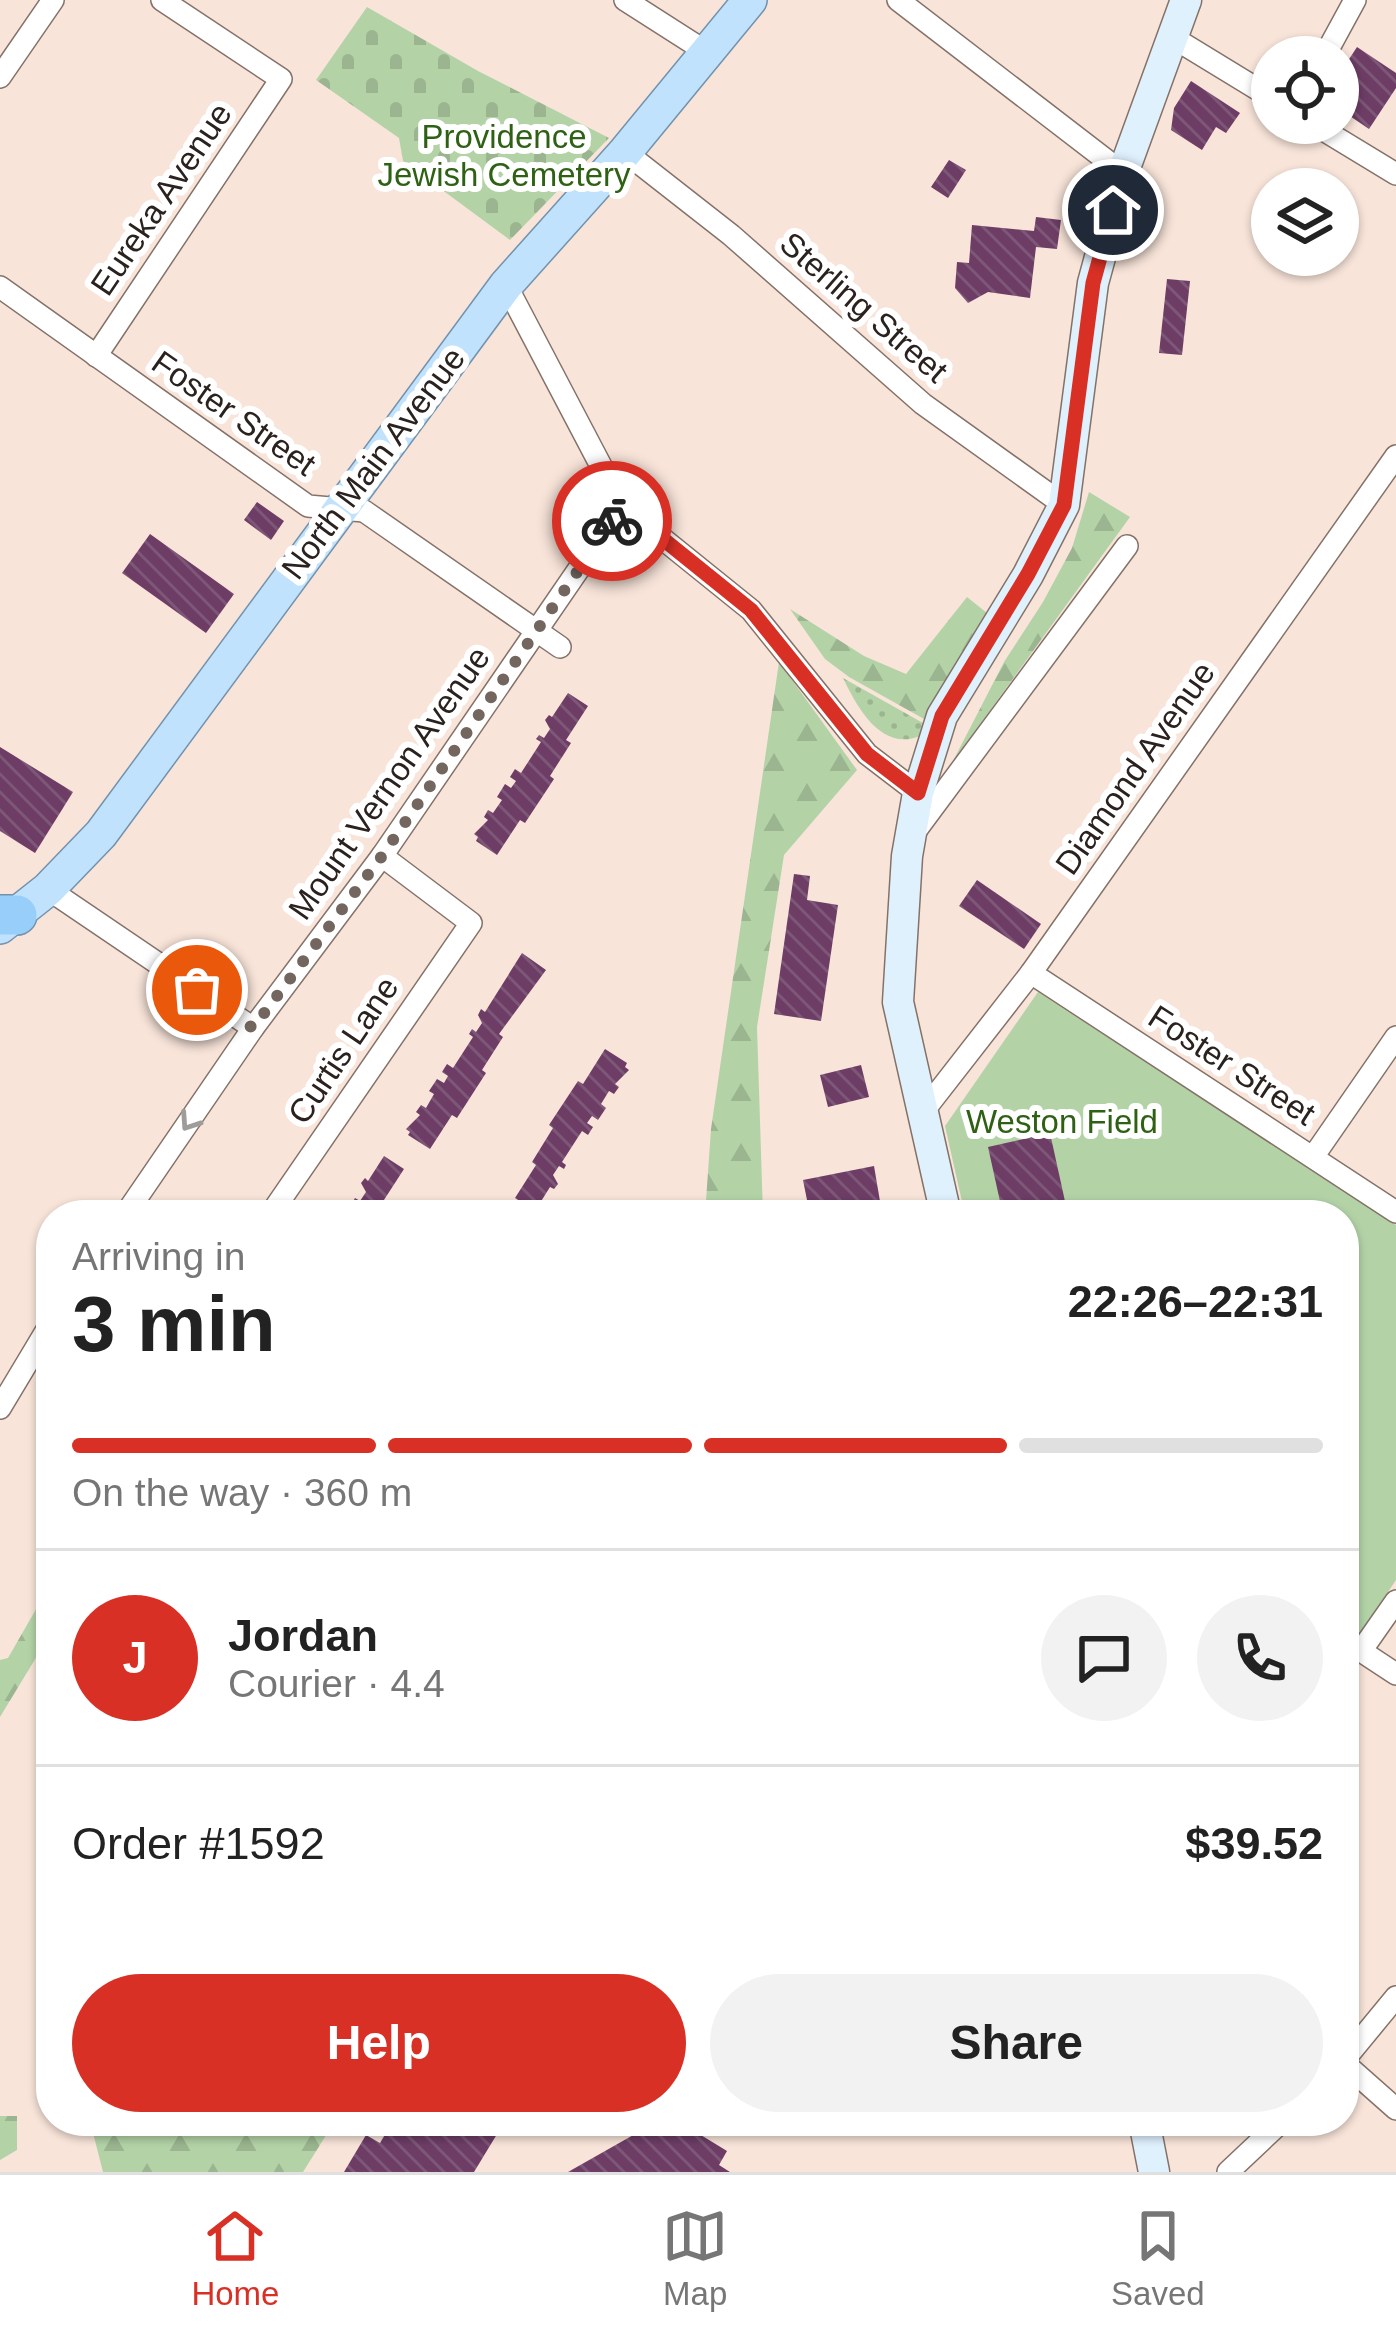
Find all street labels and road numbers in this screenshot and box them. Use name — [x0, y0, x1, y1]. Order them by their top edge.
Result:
street label: Eureka Avenue — [83, 96, 239, 302]
street label: Sterling Street — [773, 224, 955, 390]
street label: North Main Avenue — [274, 340, 472, 586]
street label: Foster Street — [145, 343, 323, 483]
street label: Mount Vernon Avenue — [281, 640, 497, 926]
street label: Diamond Avenue — [1048, 655, 1222, 881]
street label: Curtis Lane — [280, 970, 406, 1130]
street label: Foster Street — [1142, 998, 1322, 1132]

